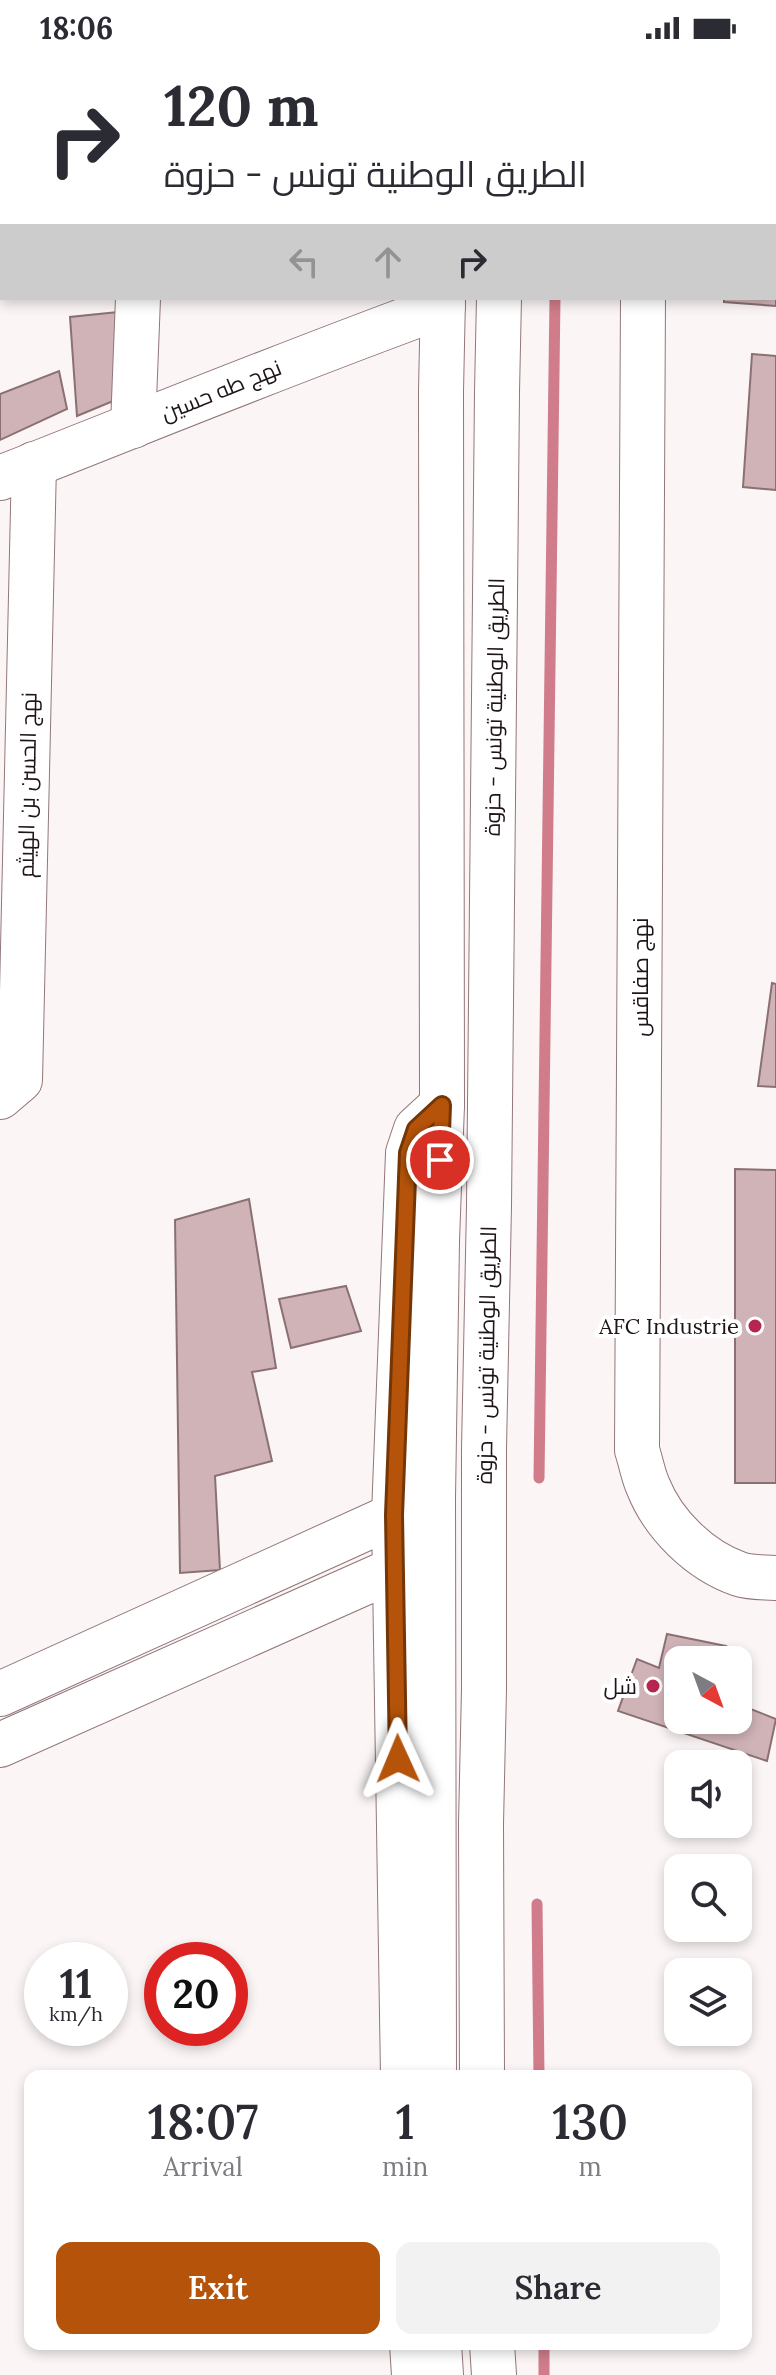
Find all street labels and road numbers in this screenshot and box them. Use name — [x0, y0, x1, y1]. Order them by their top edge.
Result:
street label: نهج طه حسين — [156, 353, 286, 428]
street label: الطريق الوطنية تونس - حزوة — [478, 578, 510, 836]
street label: نهج الحسن بن الهيثم — [11, 692, 45, 878]
street label: نهج صفاقس — [626, 917, 655, 1037]
street label: الطريق الوطنية تونس - حزوة — [470, 1226, 502, 1484]

